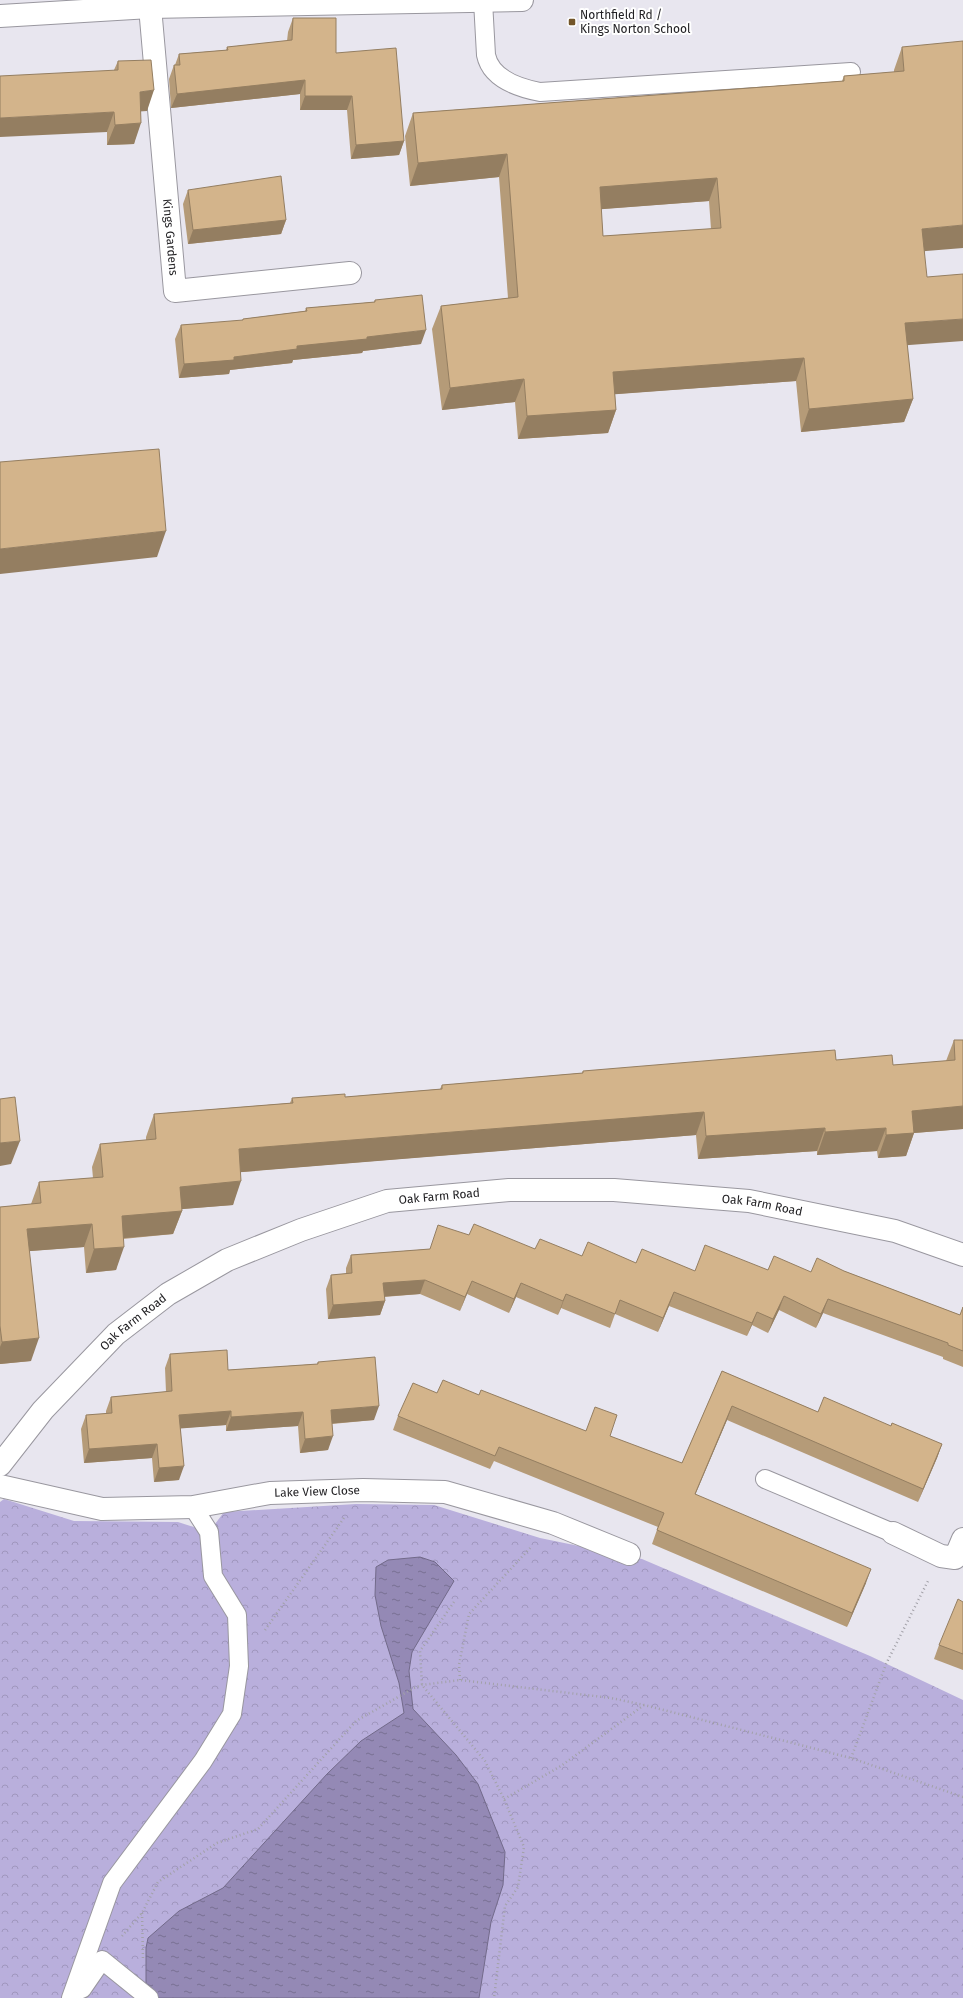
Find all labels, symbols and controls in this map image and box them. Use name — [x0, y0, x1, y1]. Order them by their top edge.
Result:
place label: Northfield Rd / Kings Norton School — [580, 8, 691, 36]
marker: Northfield Rd / Kings Norton School — [567, 17, 577, 27]
street label: Kings Gardens — [160, 198, 181, 277]
street label: Oak Farm Road — [398, 1186, 481, 1207]
street label: Oak Farm Road — [721, 1192, 804, 1219]
street label: Oak Farm Road — [97, 1291, 169, 1353]
street label: Lake View Close — [274, 1483, 360, 1500]

